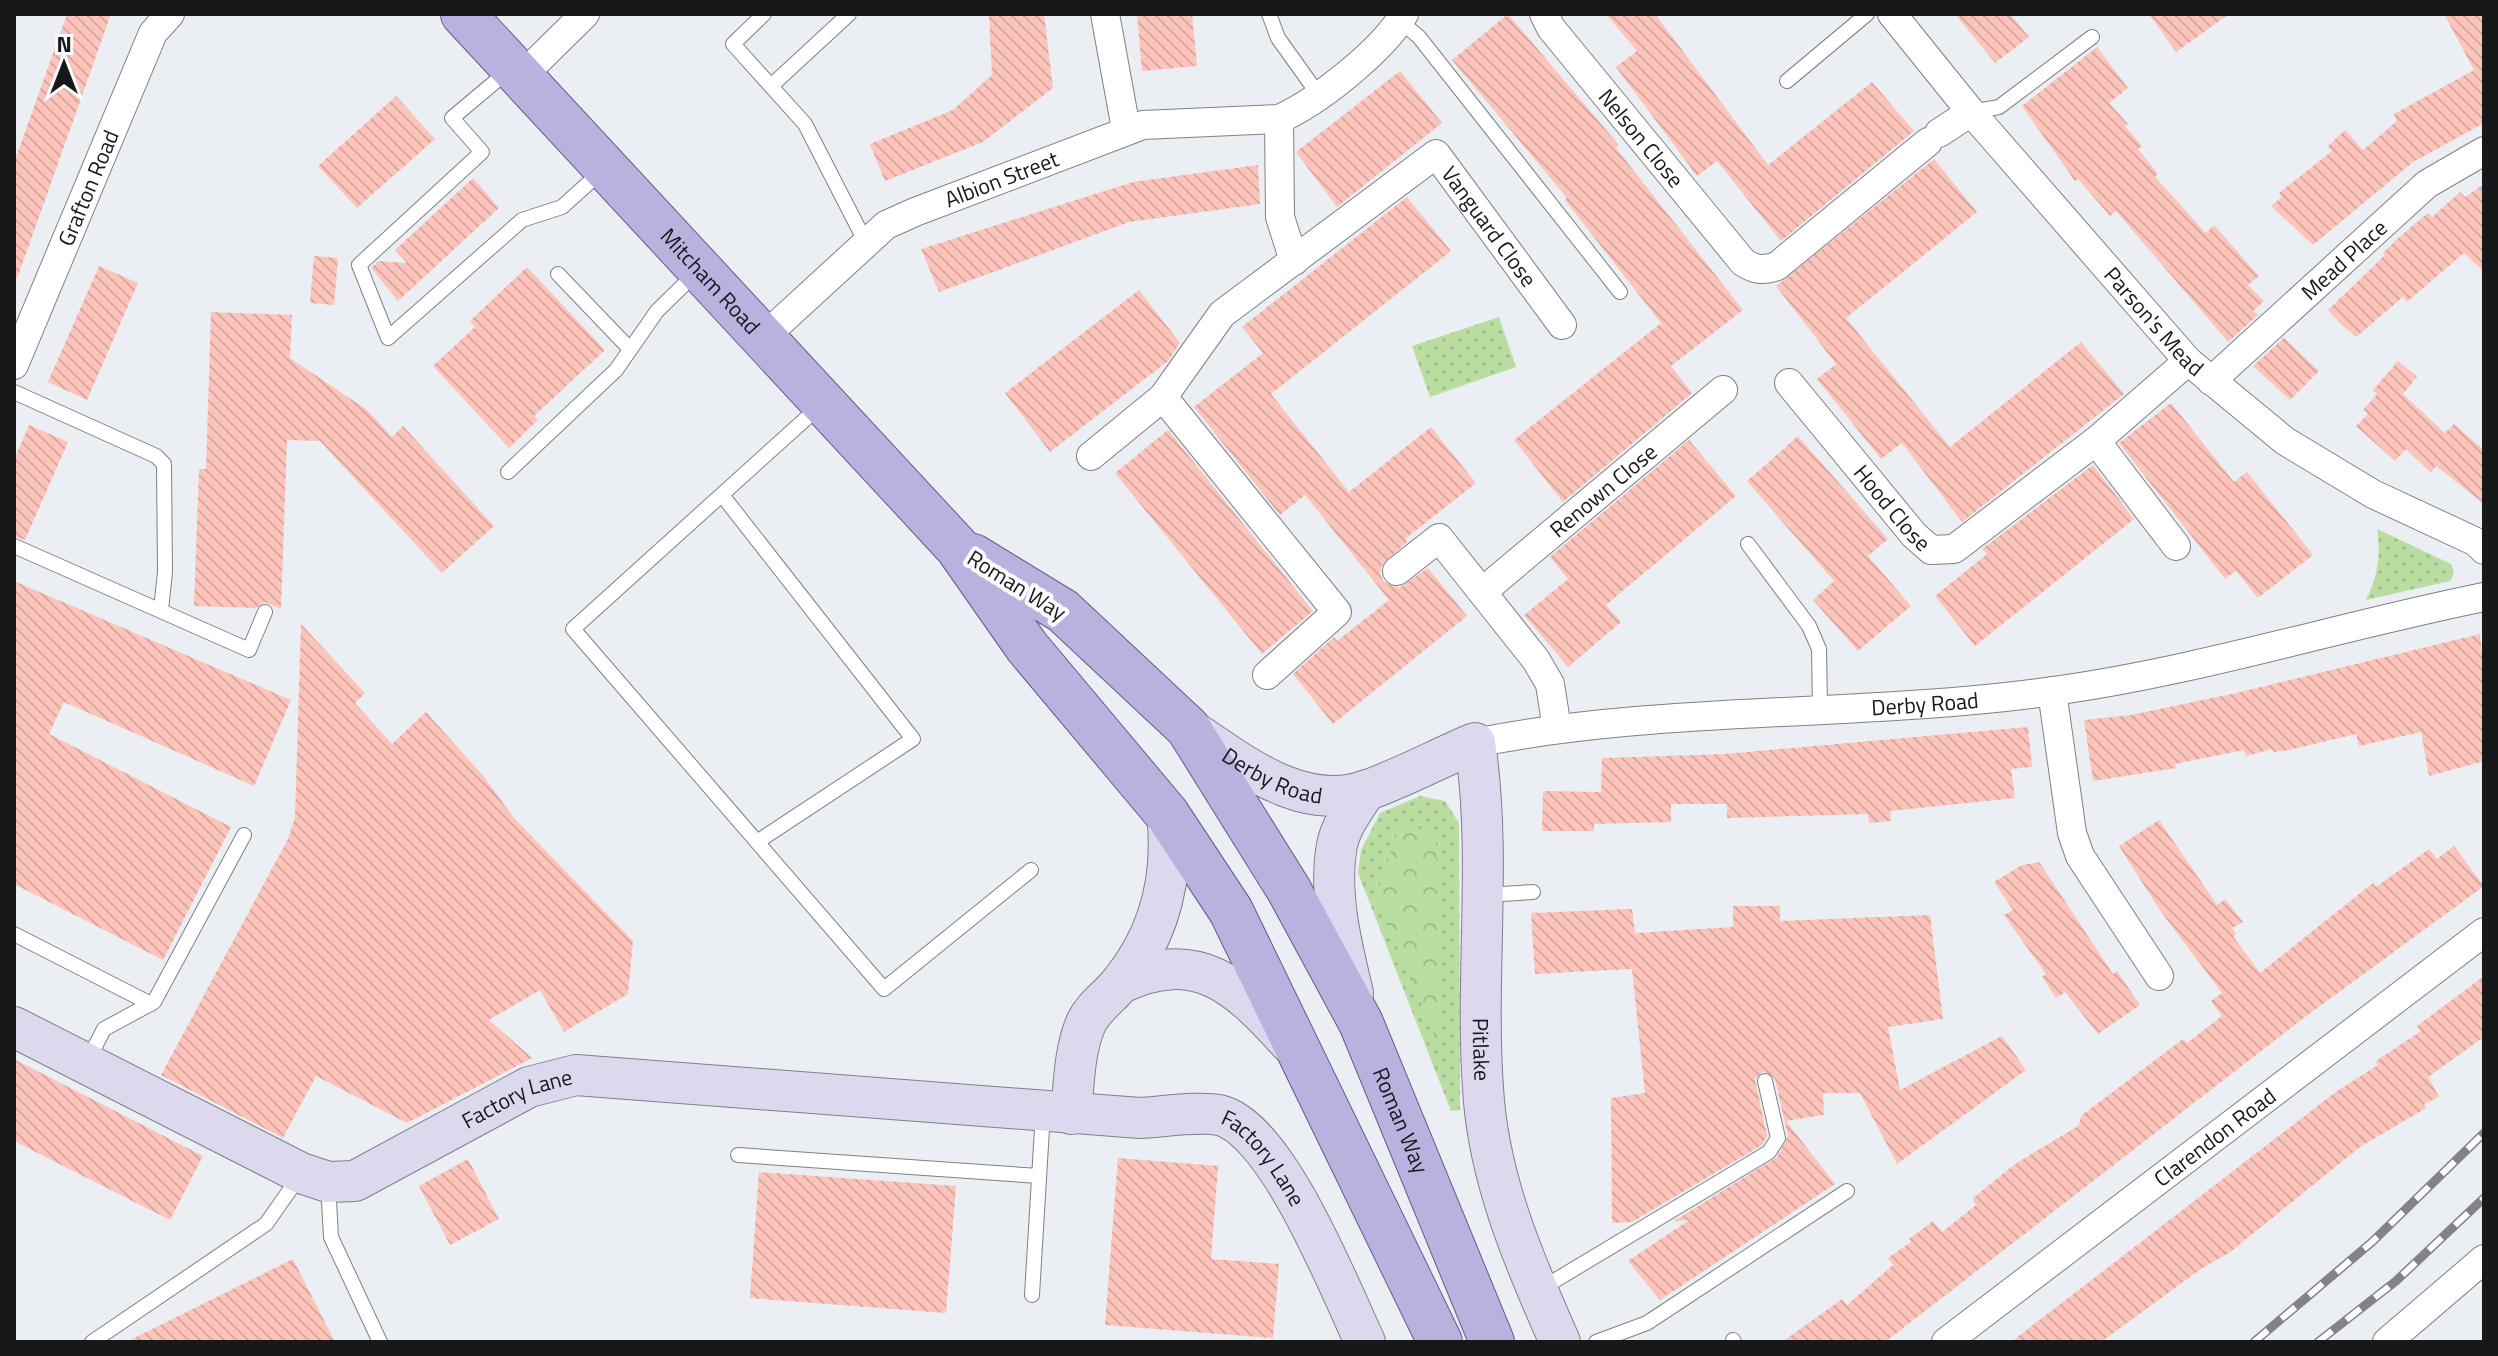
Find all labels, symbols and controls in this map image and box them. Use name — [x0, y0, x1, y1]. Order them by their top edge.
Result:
north arrow — [24, 24, 104, 104]
text: N — [56, 27, 72, 61]
street label: Nelson Close — [1590, 81, 1692, 195]
street label: Grafton Road — [49, 125, 128, 251]
street label: Albion Street — [940, 142, 1064, 216]
street label: Vanguard Close — [1433, 159, 1545, 294]
street label: Mead Place — [2293, 211, 2395, 308]
street label: Mitcham Road — [652, 220, 769, 342]
street label: Parson's Mead — [2096, 259, 2211, 384]
street label: Renown Close — [1542, 435, 1664, 546]
street label: Hood Close — [1846, 457, 1938, 559]
street label: Roman Way — [961, 541, 1074, 629]
street label: Derby Road — [1870, 683, 1980, 724]
street label: Derby Road — [1215, 739, 1325, 813]
street label: Pitlake — [1464, 1018, 1499, 1082]
street label: Factory Lane — [455, 1060, 576, 1137]
street label: Roman Way — [1364, 1062, 1438, 1179]
street label: Clarendon Road — [2146, 1079, 2283, 1195]
street label: Factory Lane — [1216, 1100, 1314, 1212]

